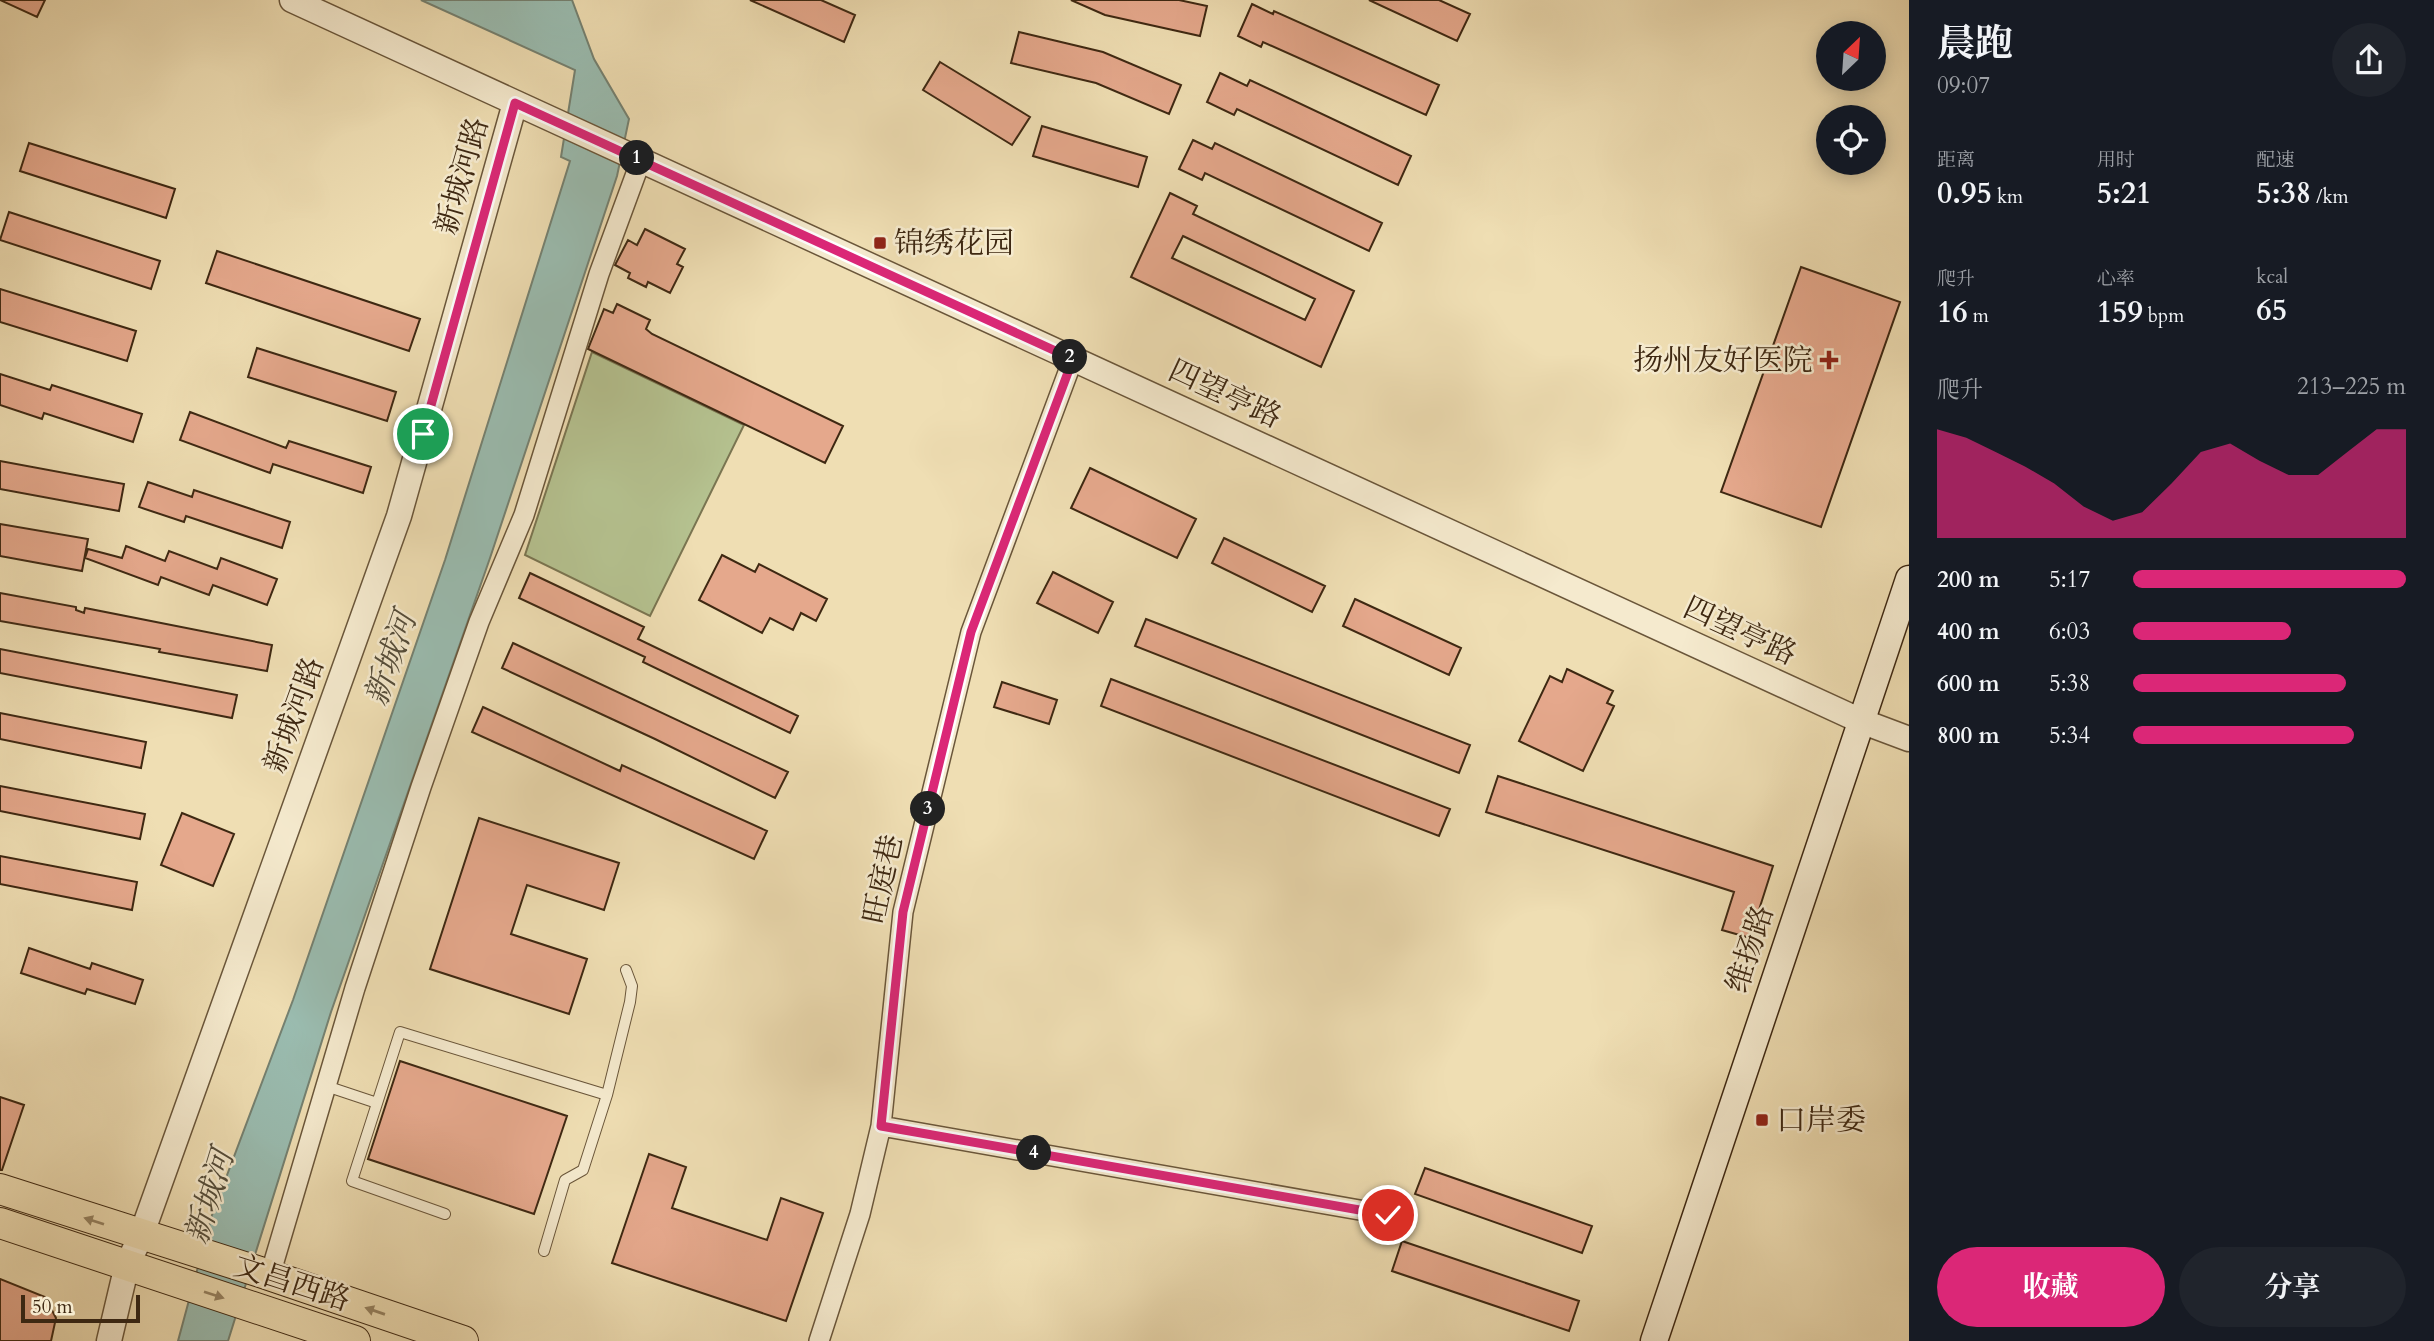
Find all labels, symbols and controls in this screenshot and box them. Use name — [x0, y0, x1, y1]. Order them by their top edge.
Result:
text: 晨跑 — [1937, 18, 2013, 70]
north arrow — [1816, 21, 1886, 91]
map controls — [1816, 21, 1886, 175]
button: share — [2332, 23, 2406, 97]
text: 09:07 — [1937, 70, 1990, 101]
button: locate — [1816, 105, 1886, 175]
street label: 新城河路 — [426, 113, 498, 239]
pin: 1 — [620, 140, 654, 176]
text: 1 — [632, 144, 641, 170]
text: 距离 — [1937, 147, 1975, 173]
text: 用时 — [2097, 147, 2135, 173]
text: 配速 — [2256, 147, 2294, 173]
text: 0.95 — [1937, 173, 1992, 214]
text: 5:21 — [2097, 173, 2151, 214]
text: 5:38 — [2256, 173, 2311, 214]
text: km — [1992, 184, 2023, 210]
text: /km — [2311, 184, 2349, 210]
place label: 锦绣花园 — [894, 223, 1014, 264]
marker: 锦绣花园 — [872, 235, 888, 251]
text: kcal — [2256, 264, 2288, 290]
text: 爬升 — [1937, 266, 1975, 292]
text: 心率 — [2097, 266, 2135, 292]
text: 65 — [2256, 290, 2287, 331]
text: 16 — [1937, 292, 1968, 333]
text: 159 — [2097, 292, 2143, 333]
text: m — [1968, 303, 1989, 329]
text: bpm — [2143, 303, 2184, 329]
pin: 2 — [1052, 340, 1088, 374]
place label: 扬州友好医院 — [1633, 340, 1813, 381]
text: 2 — [1065, 343, 1074, 369]
street label: 四望亭路 — [1162, 350, 1288, 438]
marker: 扬州友好医院 — [1819, 350, 1839, 370]
text: 213–225 m — [2297, 371, 2406, 402]
text: 爬升 — [1937, 374, 1983, 405]
pin — [393, 404, 453, 464]
icon: arrive — [404, 415, 442, 453]
text: 200 m — [1937, 564, 2000, 595]
text: 5:17 — [2049, 564, 2090, 595]
street label: 四望亭路 — [1677, 587, 1803, 675]
water label: 新城河 — [355, 602, 429, 712]
text: 400 m — [1937, 616, 2000, 647]
text: 6:03 — [2049, 616, 2090, 647]
street label: 新城河路 — [254, 652, 334, 778]
text: 600 m — [1937, 668, 2000, 699]
text: 5:38 — [2049, 668, 2090, 699]
text: 800 m — [1937, 720, 2000, 751]
text: 5:34 — [2049, 720, 2090, 751]
pin: 3 — [911, 792, 946, 826]
text: 3 — [923, 795, 932, 821]
street label: 旺庭巷 — [854, 831, 912, 927]
street label: 维扬路 — [1717, 900, 1783, 998]
place label: 口岸委 — [1776, 1100, 1866, 1141]
marker: 口岸委 — [1754, 1112, 1770, 1128]
pin: 4 — [1016, 1136, 1052, 1170]
text: 4 — [1029, 1139, 1038, 1165]
water label: 新城河 — [175, 1140, 247, 1249]
pin — [1358, 1185, 1418, 1245]
icon: check — [1369, 1196, 1407, 1234]
one-way arrow — [84, 1215, 105, 1226]
street label: 文昌西路 — [229, 1245, 355, 1321]
button: 收藏 — [1937, 1247, 2165, 1327]
button: 分享 — [2179, 1247, 2406, 1327]
one-way arrow — [203, 1290, 224, 1300]
scale bar — [21, 1292, 140, 1324]
text: 50 m — [32, 1294, 73, 1320]
one-way arrow — [365, 1305, 386, 1316]

